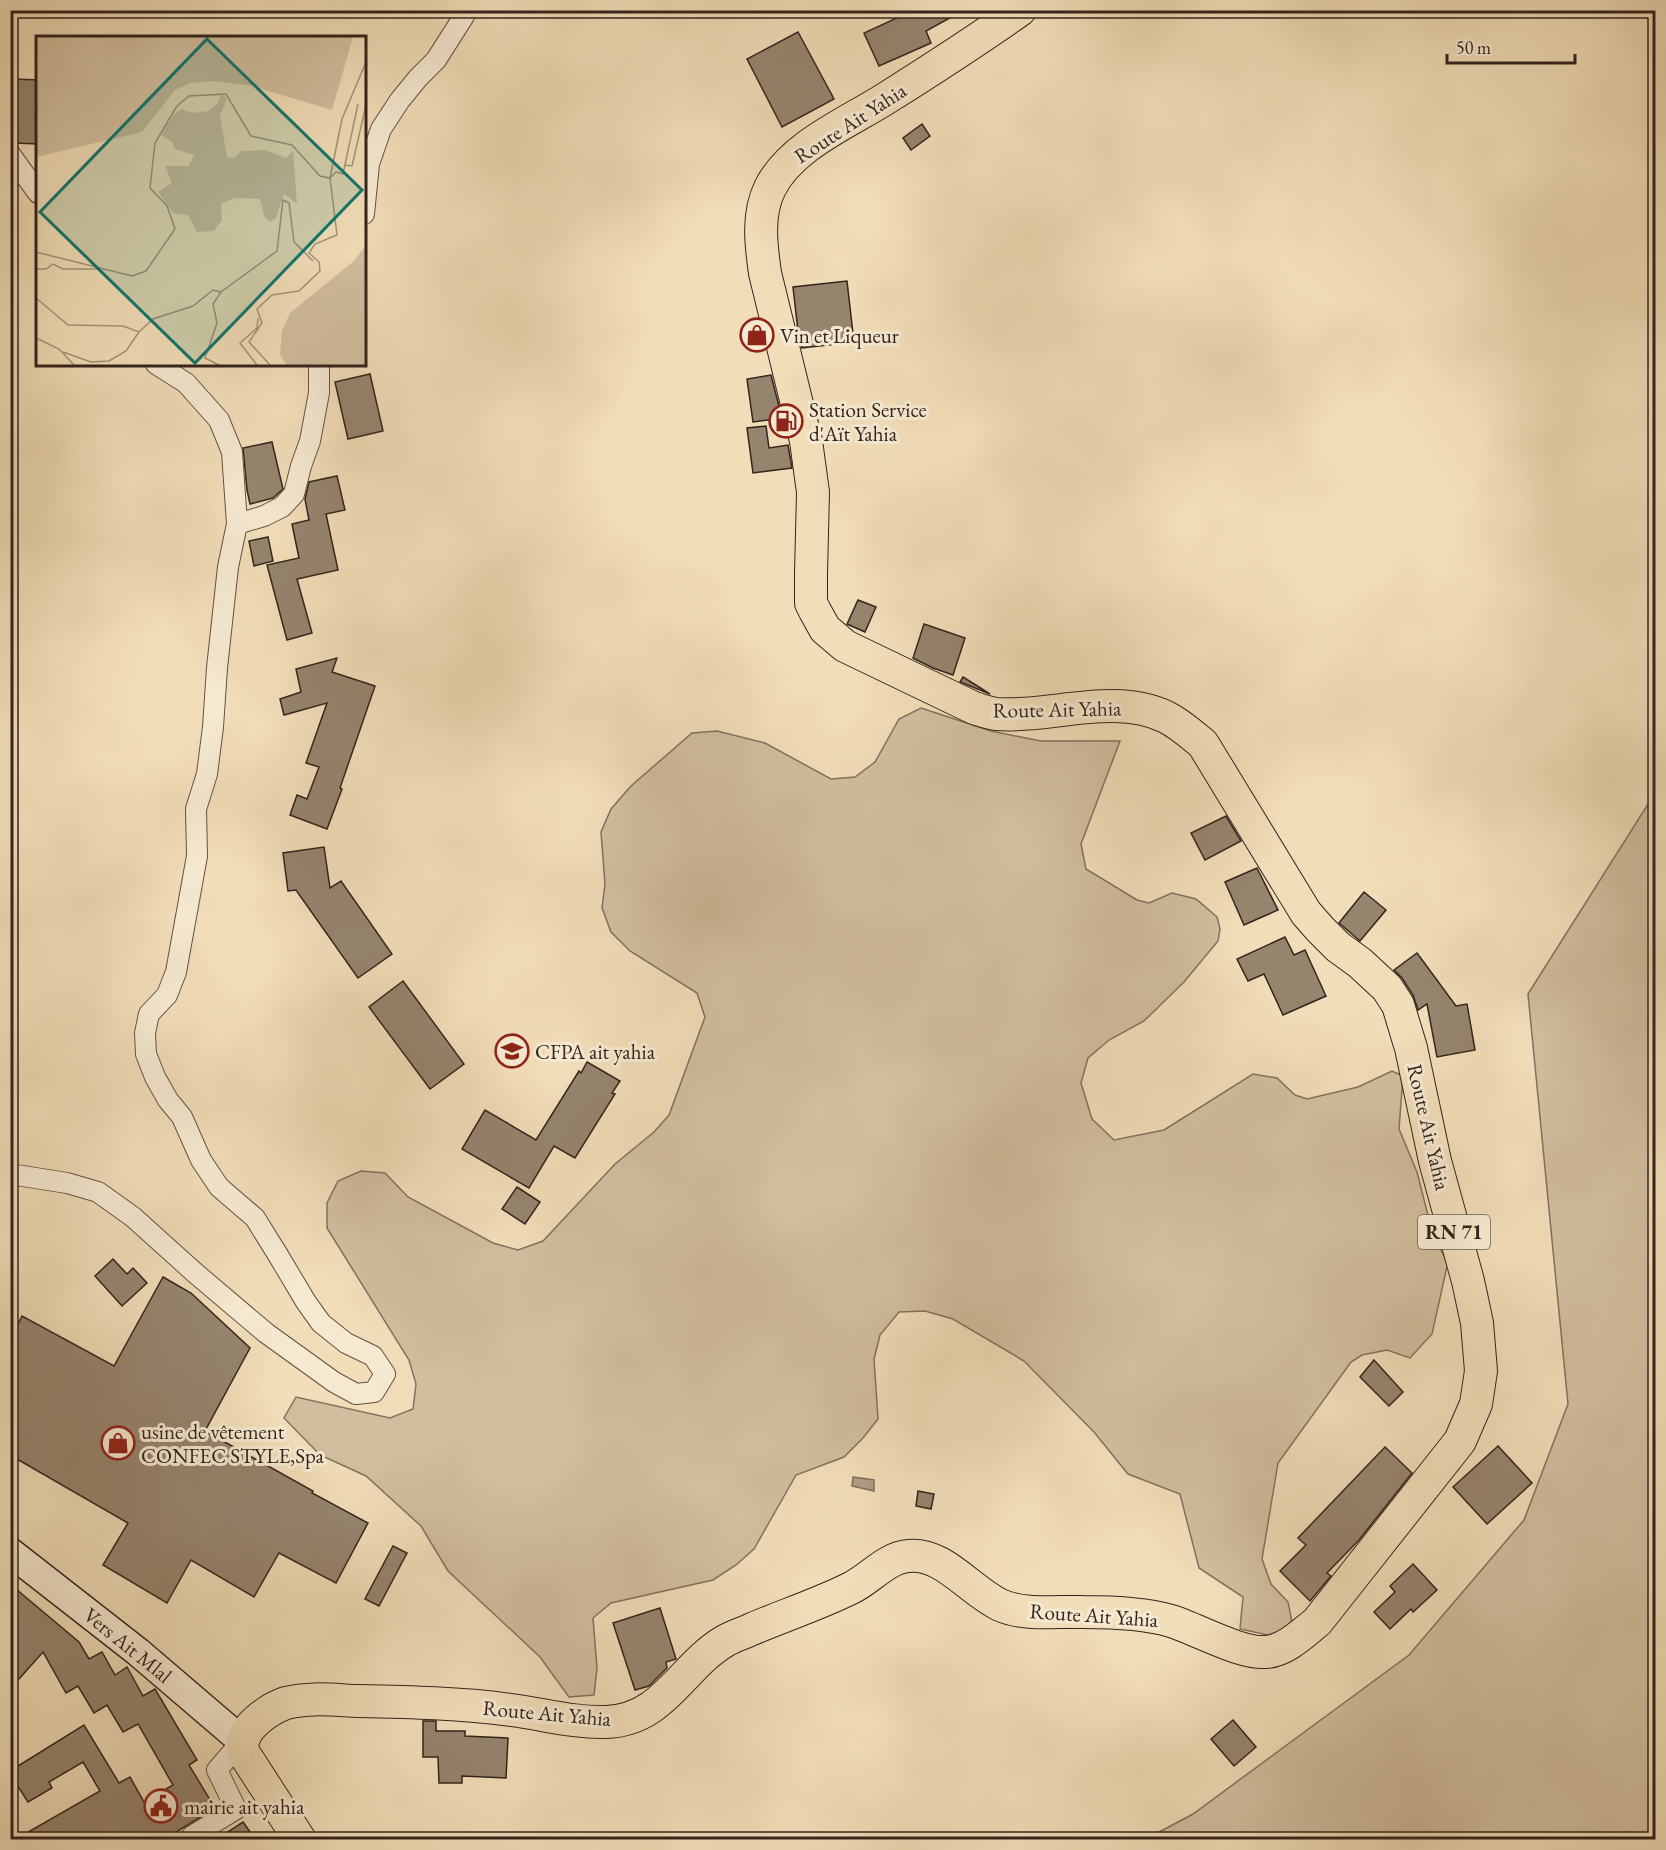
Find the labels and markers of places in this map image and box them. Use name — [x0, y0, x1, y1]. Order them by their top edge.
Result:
shop icon: Vin et Liqueur — [739, 317, 775, 353]
place label: Vin et Liqueur — [780, 322, 899, 349]
place label: Station Service d'Aït Yahia — [809, 396, 927, 447]
fuel station icon: Station Service d'Aït Yahia — [768, 403, 804, 439]
school or university icon: CFPA ait yahia — [494, 1033, 530, 1069]
place label: CFPA ait yahia — [535, 1038, 656, 1065]
place label: usine de vêtement CONFEC STYLE,Spa — [141, 1418, 324, 1469]
shop icon: usine de vêtement CONFEC STYLE,Spa — [100, 1425, 136, 1461]
public building icon: mairie ait yahia — [143, 1788, 179, 1824]
place label: mairie ait yahia — [184, 1793, 305, 1820]

